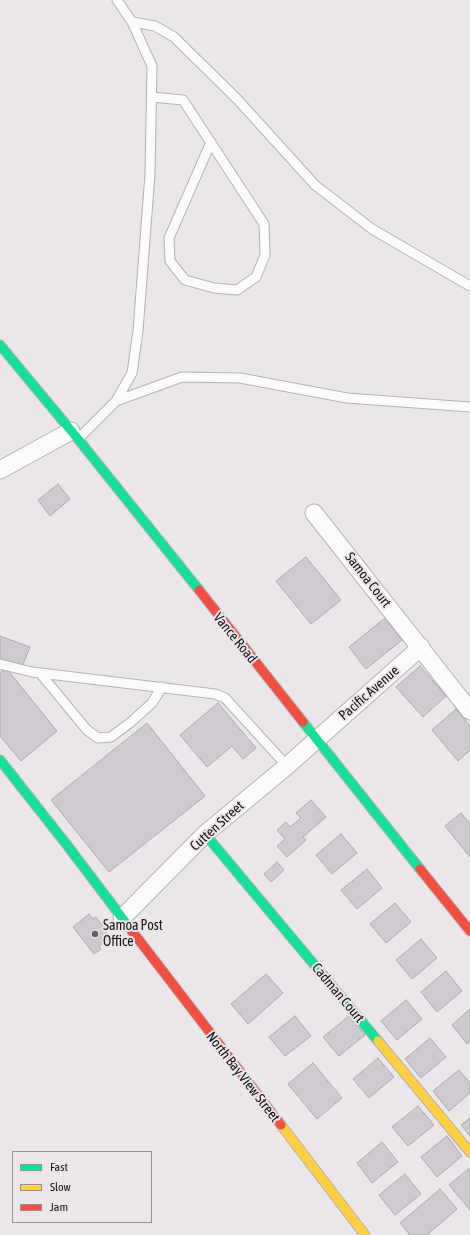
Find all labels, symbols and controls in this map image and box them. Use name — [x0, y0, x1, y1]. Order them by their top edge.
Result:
street label: Samoa Court — [341, 549, 395, 611]
street label: Vance Road — [210, 609, 260, 667]
street label: Pacific Avenue — [335, 662, 403, 724]
street label: Cutten Street — [187, 797, 247, 855]
place label: Samoa Post Office — [103, 918, 163, 950]
marker: Samoa Post Office — [90, 929, 100, 939]
street label: Cadman Court — [308, 960, 368, 1026]
street label: North Bay View Street — [203, 1029, 283, 1125]
legend — [12, 1151, 152, 1223]
text: Fast — [50, 1160, 68, 1174]
text: Slow — [50, 1180, 71, 1194]
text: Jam — [50, 1200, 68, 1214]

